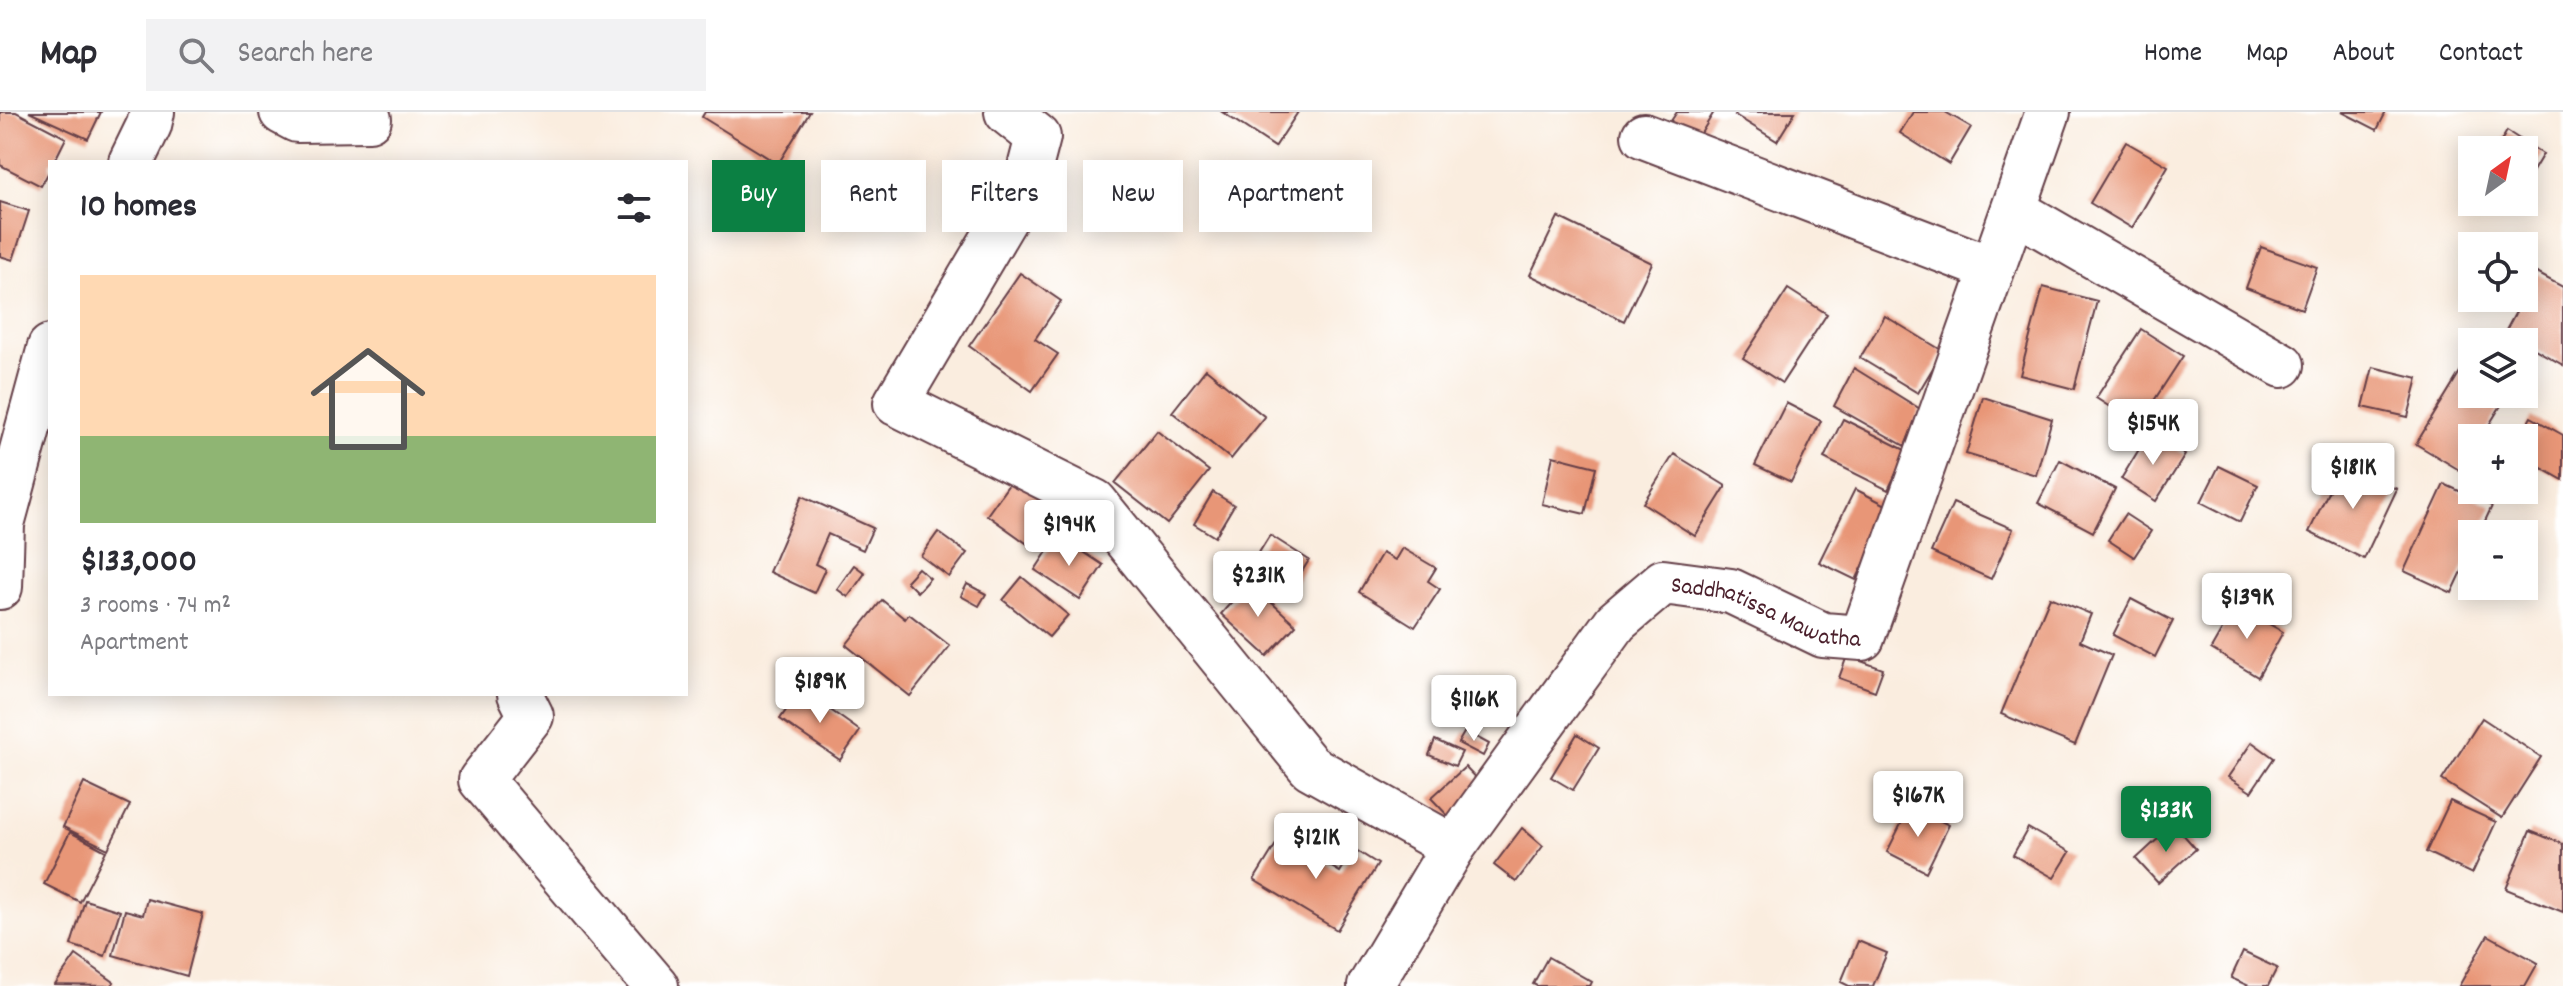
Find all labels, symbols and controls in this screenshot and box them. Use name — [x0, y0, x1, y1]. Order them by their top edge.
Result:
search box — [146, 19, 706, 91]
text: Map — [40, 28, 98, 83]
icon: search — [174, 33, 218, 77]
text: Search here — [238, 34, 373, 77]
text: Home — [2144, 35, 2202, 75]
text: Map — [2246, 35, 2288, 75]
text: About — [2332, 35, 2395, 75]
text: Contact — [2439, 35, 2523, 75]
north arrow — [2458, 136, 2538, 216]
map controls — [2458, 136, 2538, 600]
chip: Buy — [712, 160, 805, 232]
chip: Rent — [821, 160, 926, 232]
chip: Filters — [942, 160, 1067, 232]
chip: New — [1083, 160, 1183, 232]
chip: Apartment — [1199, 160, 1372, 232]
text: 10 homes — [80, 184, 197, 233]
icon: filters — [612, 186, 656, 230]
button: locate — [2458, 232, 2538, 312]
icon: home — [296, 327, 440, 471]
button: layers — [2458, 328, 2538, 408]
pin: $154K — [2097, 399, 2209, 467]
text: $154K — [2126, 406, 2180, 443]
button: + — [2458, 424, 2538, 504]
pin: $181K — [2297, 443, 2409, 511]
text: $181K — [2329, 450, 2377, 487]
pin: $194K — [1013, 500, 1125, 568]
text: $194K — [1042, 507, 1096, 544]
button: − — [2458, 520, 2538, 600]
text: $133,000 — [80, 539, 197, 588]
pin: $231K — [1202, 551, 1314, 619]
text: $231K — [1231, 558, 1285, 595]
street label: Saddhatissa Mawatha — [1669, 569, 1863, 658]
pin: $139K — [2191, 573, 2303, 641]
text: $139K — [2220, 580, 2274, 617]
text: 3 rooms · 74 m² — [80, 588, 231, 625]
text: Apartment — [80, 625, 189, 662]
pin: $189K — [764, 657, 876, 725]
text: $189K — [793, 664, 847, 701]
pin: $116K — [1418, 675, 1530, 743]
text: $116K — [1449, 682, 1499, 719]
pin: $167K — [1862, 771, 1974, 839]
text: $167K — [1891, 778, 1945, 815]
pin: $133K — [2110, 786, 2222, 854]
text: $133K — [2139, 793, 2193, 830]
pin: $121K — [1260, 813, 1372, 881]
text: $121K — [1292, 820, 1340, 857]

